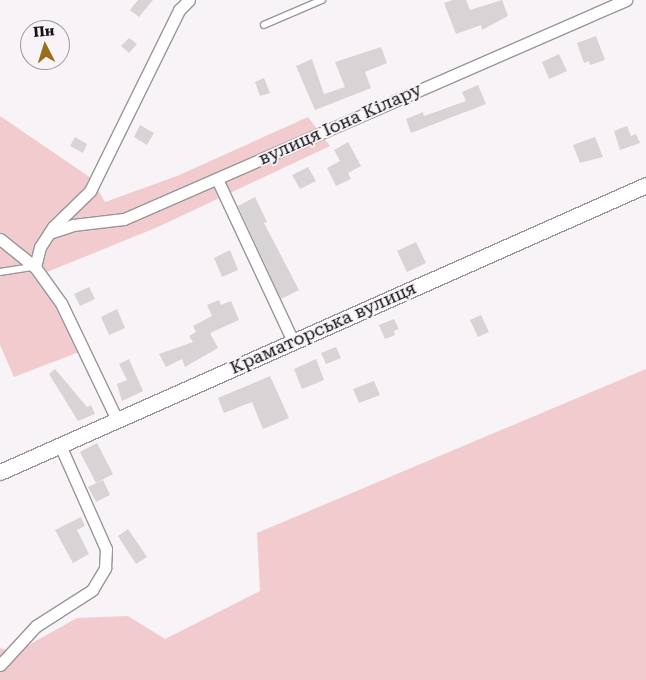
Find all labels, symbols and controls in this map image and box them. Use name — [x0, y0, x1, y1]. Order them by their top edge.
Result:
north arrow — [20, 20, 70, 70]
text: Пн — [33, 22, 55, 40]
street label: вулиця Іона Кілару — [255, 78, 425, 170]
street label: Краматорська вулиця — [227, 277, 419, 379]

